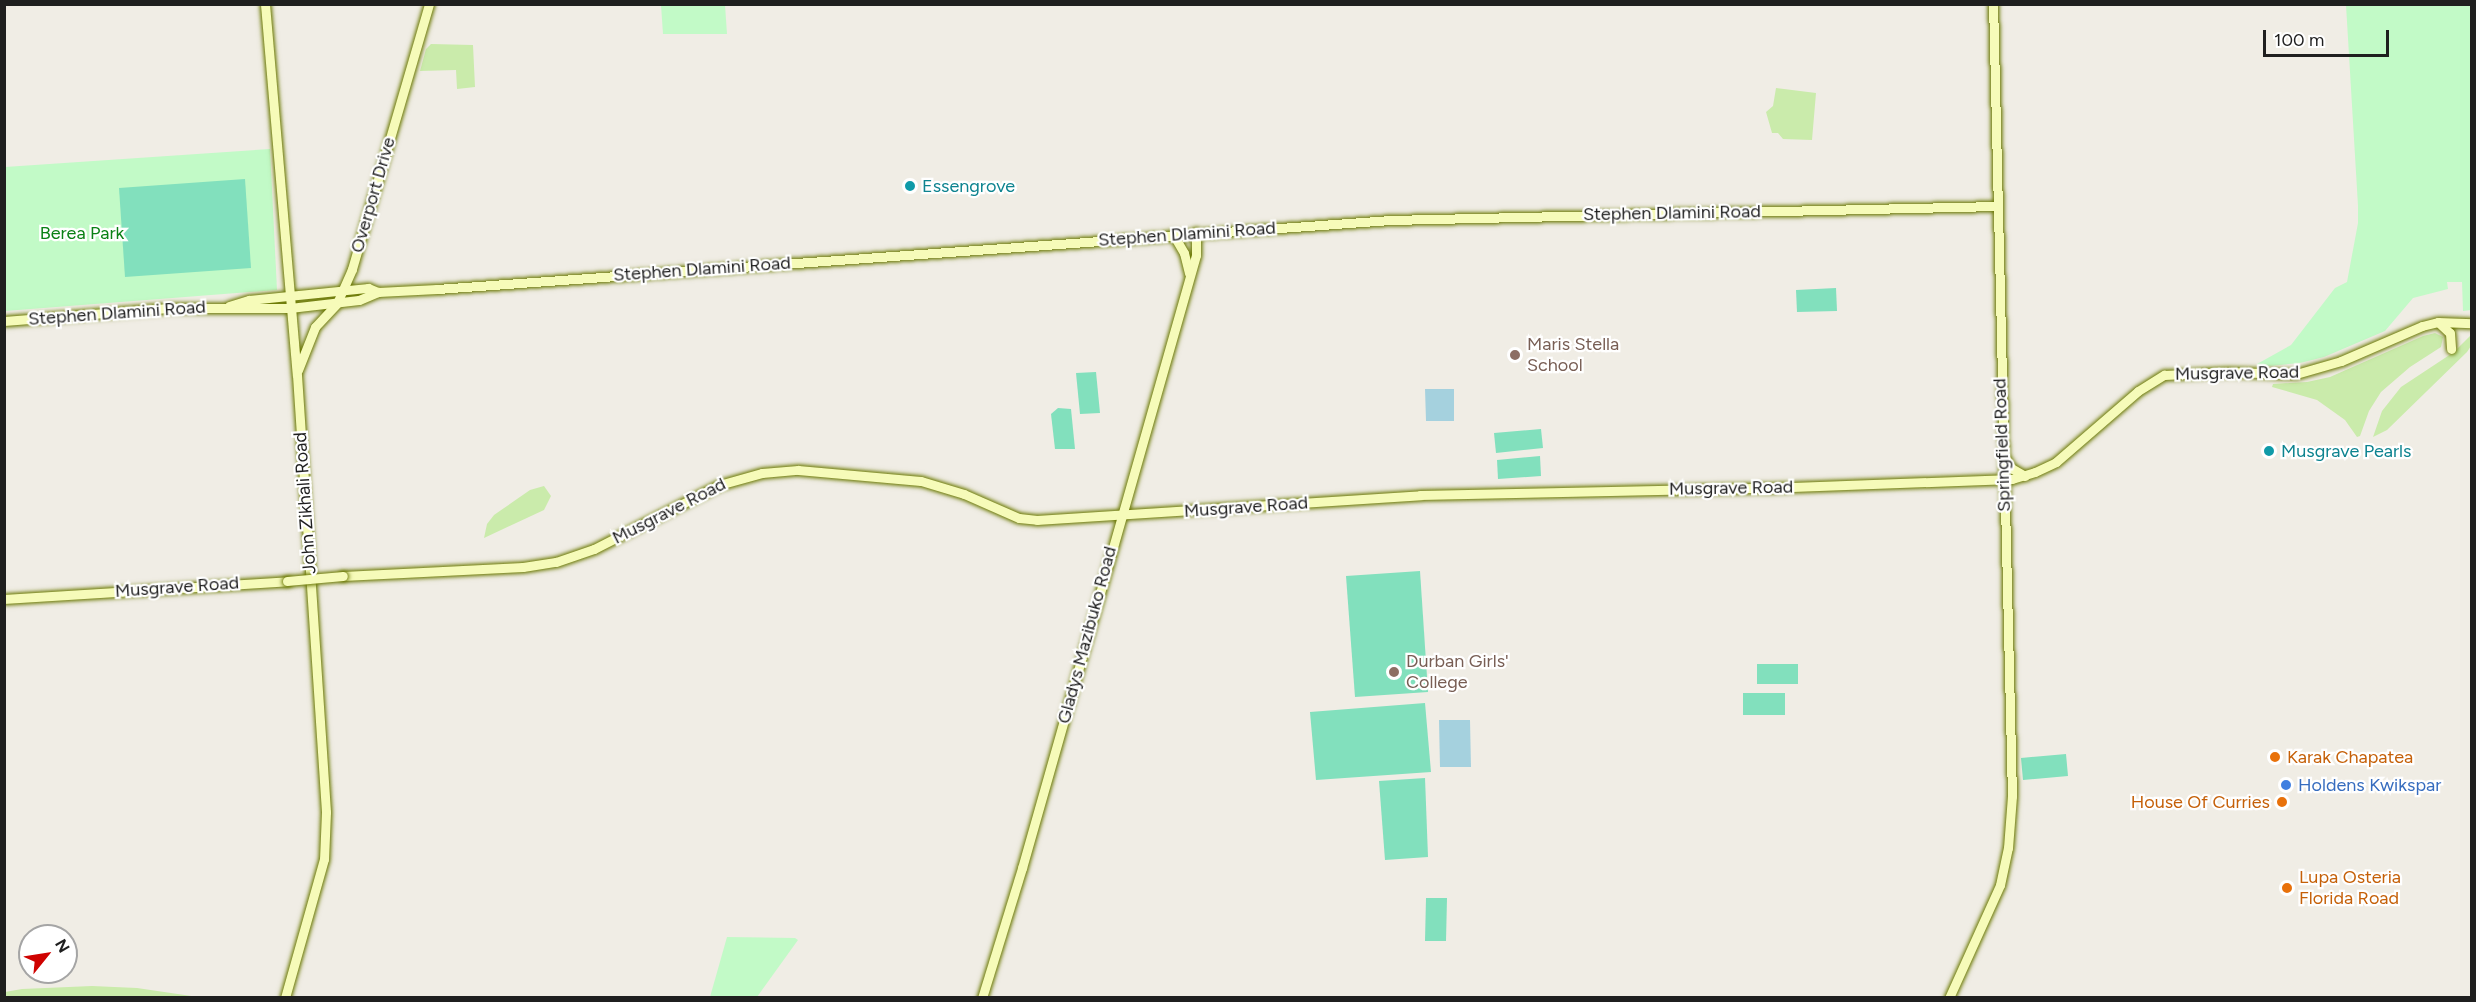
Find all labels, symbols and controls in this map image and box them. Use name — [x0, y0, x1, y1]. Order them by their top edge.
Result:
scale bar — [2266, 18, 2392, 56]
text: 100 m — [2274, 29, 2324, 51]
street label: Overport Drive — [346, 135, 400, 255]
place label: Essengrove — [922, 175, 1015, 197]
marker: Essengrove — [903, 179, 917, 193]
street label: Stephen Dlamini Road — [1583, 201, 1761, 225]
street label: Stephen Dlamini Road — [1098, 217, 1276, 251]
park label: Berea Park — [40, 222, 124, 244]
street label: Stephen Dlamini Road — [613, 252, 791, 286]
street label: Stephen Dlamini Road — [28, 296, 206, 330]
place label: Maris Stella School — [1527, 334, 1619, 376]
marker: Maris Stella School — [1508, 348, 1522, 362]
street label: Musgrave Road — [2175, 361, 2299, 385]
street label: Springfield Road — [1989, 378, 2015, 512]
street label: John Zikhali Road — [289, 431, 321, 575]
place label: Musgrave Pearls — [2281, 440, 2411, 462]
marker: Musgrave Pearls — [2262, 444, 2276, 458]
street label: Musgrave Road — [609, 473, 729, 549]
street label: Musgrave Road — [1669, 476, 1793, 500]
street label: Musgrave Road — [1183, 492, 1309, 522]
street label: Gladys Mazibuko Road — [1053, 544, 1121, 726]
street label: Musgrave Road — [114, 572, 240, 602]
place label: Durban Girls' College — [1406, 651, 1509, 694]
marker: Durban Girls' College — [1387, 665, 1401, 679]
place label: Karak Chapatea — [2287, 746, 2413, 768]
marker: Karak Chapatea — [2268, 750, 2282, 764]
place label: Holdens Kwikspar — [2298, 774, 2441, 796]
marker: Holdens Kwikspar — [2279, 778, 2293, 792]
place label: House Of Curries — [2131, 791, 2270, 813]
marker: House Of Curries — [2275, 795, 2289, 809]
place label: Lupa Osteria Florida Road — [2299, 867, 2401, 910]
marker: Lupa Osteria Florida Road — [2280, 881, 2294, 895]
north arrow — [18, 924, 78, 984]
text: N — [51, 936, 74, 956]

